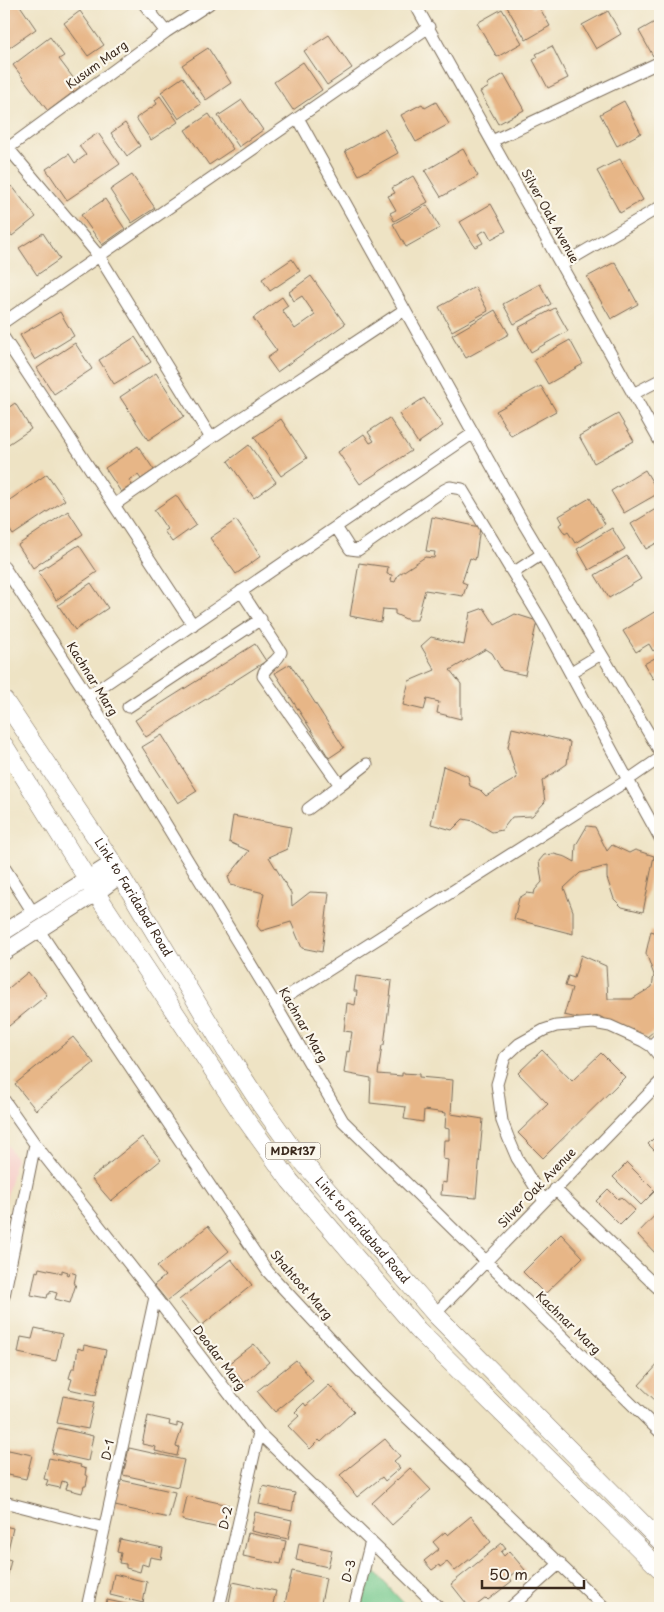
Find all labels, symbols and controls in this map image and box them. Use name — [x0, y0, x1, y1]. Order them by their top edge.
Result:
street label: Kusum Marg — [62, 36, 131, 93]
street label: Silver Oak Avenue — [517, 165, 584, 266]
street label: Kachnar Marg — [63, 638, 123, 719]
street label: Link to Faridabad Road — [91, 834, 177, 960]
street label: Kachnar Marg — [275, 984, 333, 1065]
road number: MDR137 — [266, 1142, 320, 1160]
street label: Silver Oak Avenue — [493, 1143, 580, 1231]
street label: Link to Faridabad Road — [312, 1172, 414, 1287]
street label: Shahtoot Marg — [266, 1246, 337, 1323]
street label: Kachnar Marg — [532, 1287, 605, 1358]
street label: Deodar Marg — [189, 1321, 250, 1394]
street label: D-1 — [96, 1438, 118, 1462]
street label: D-2 — [214, 1504, 236, 1531]
street label: D-3 — [337, 1557, 360, 1584]
scale bar — [482, 1557, 584, 1589]
text: 50 m — [489, 1562, 528, 1585]

